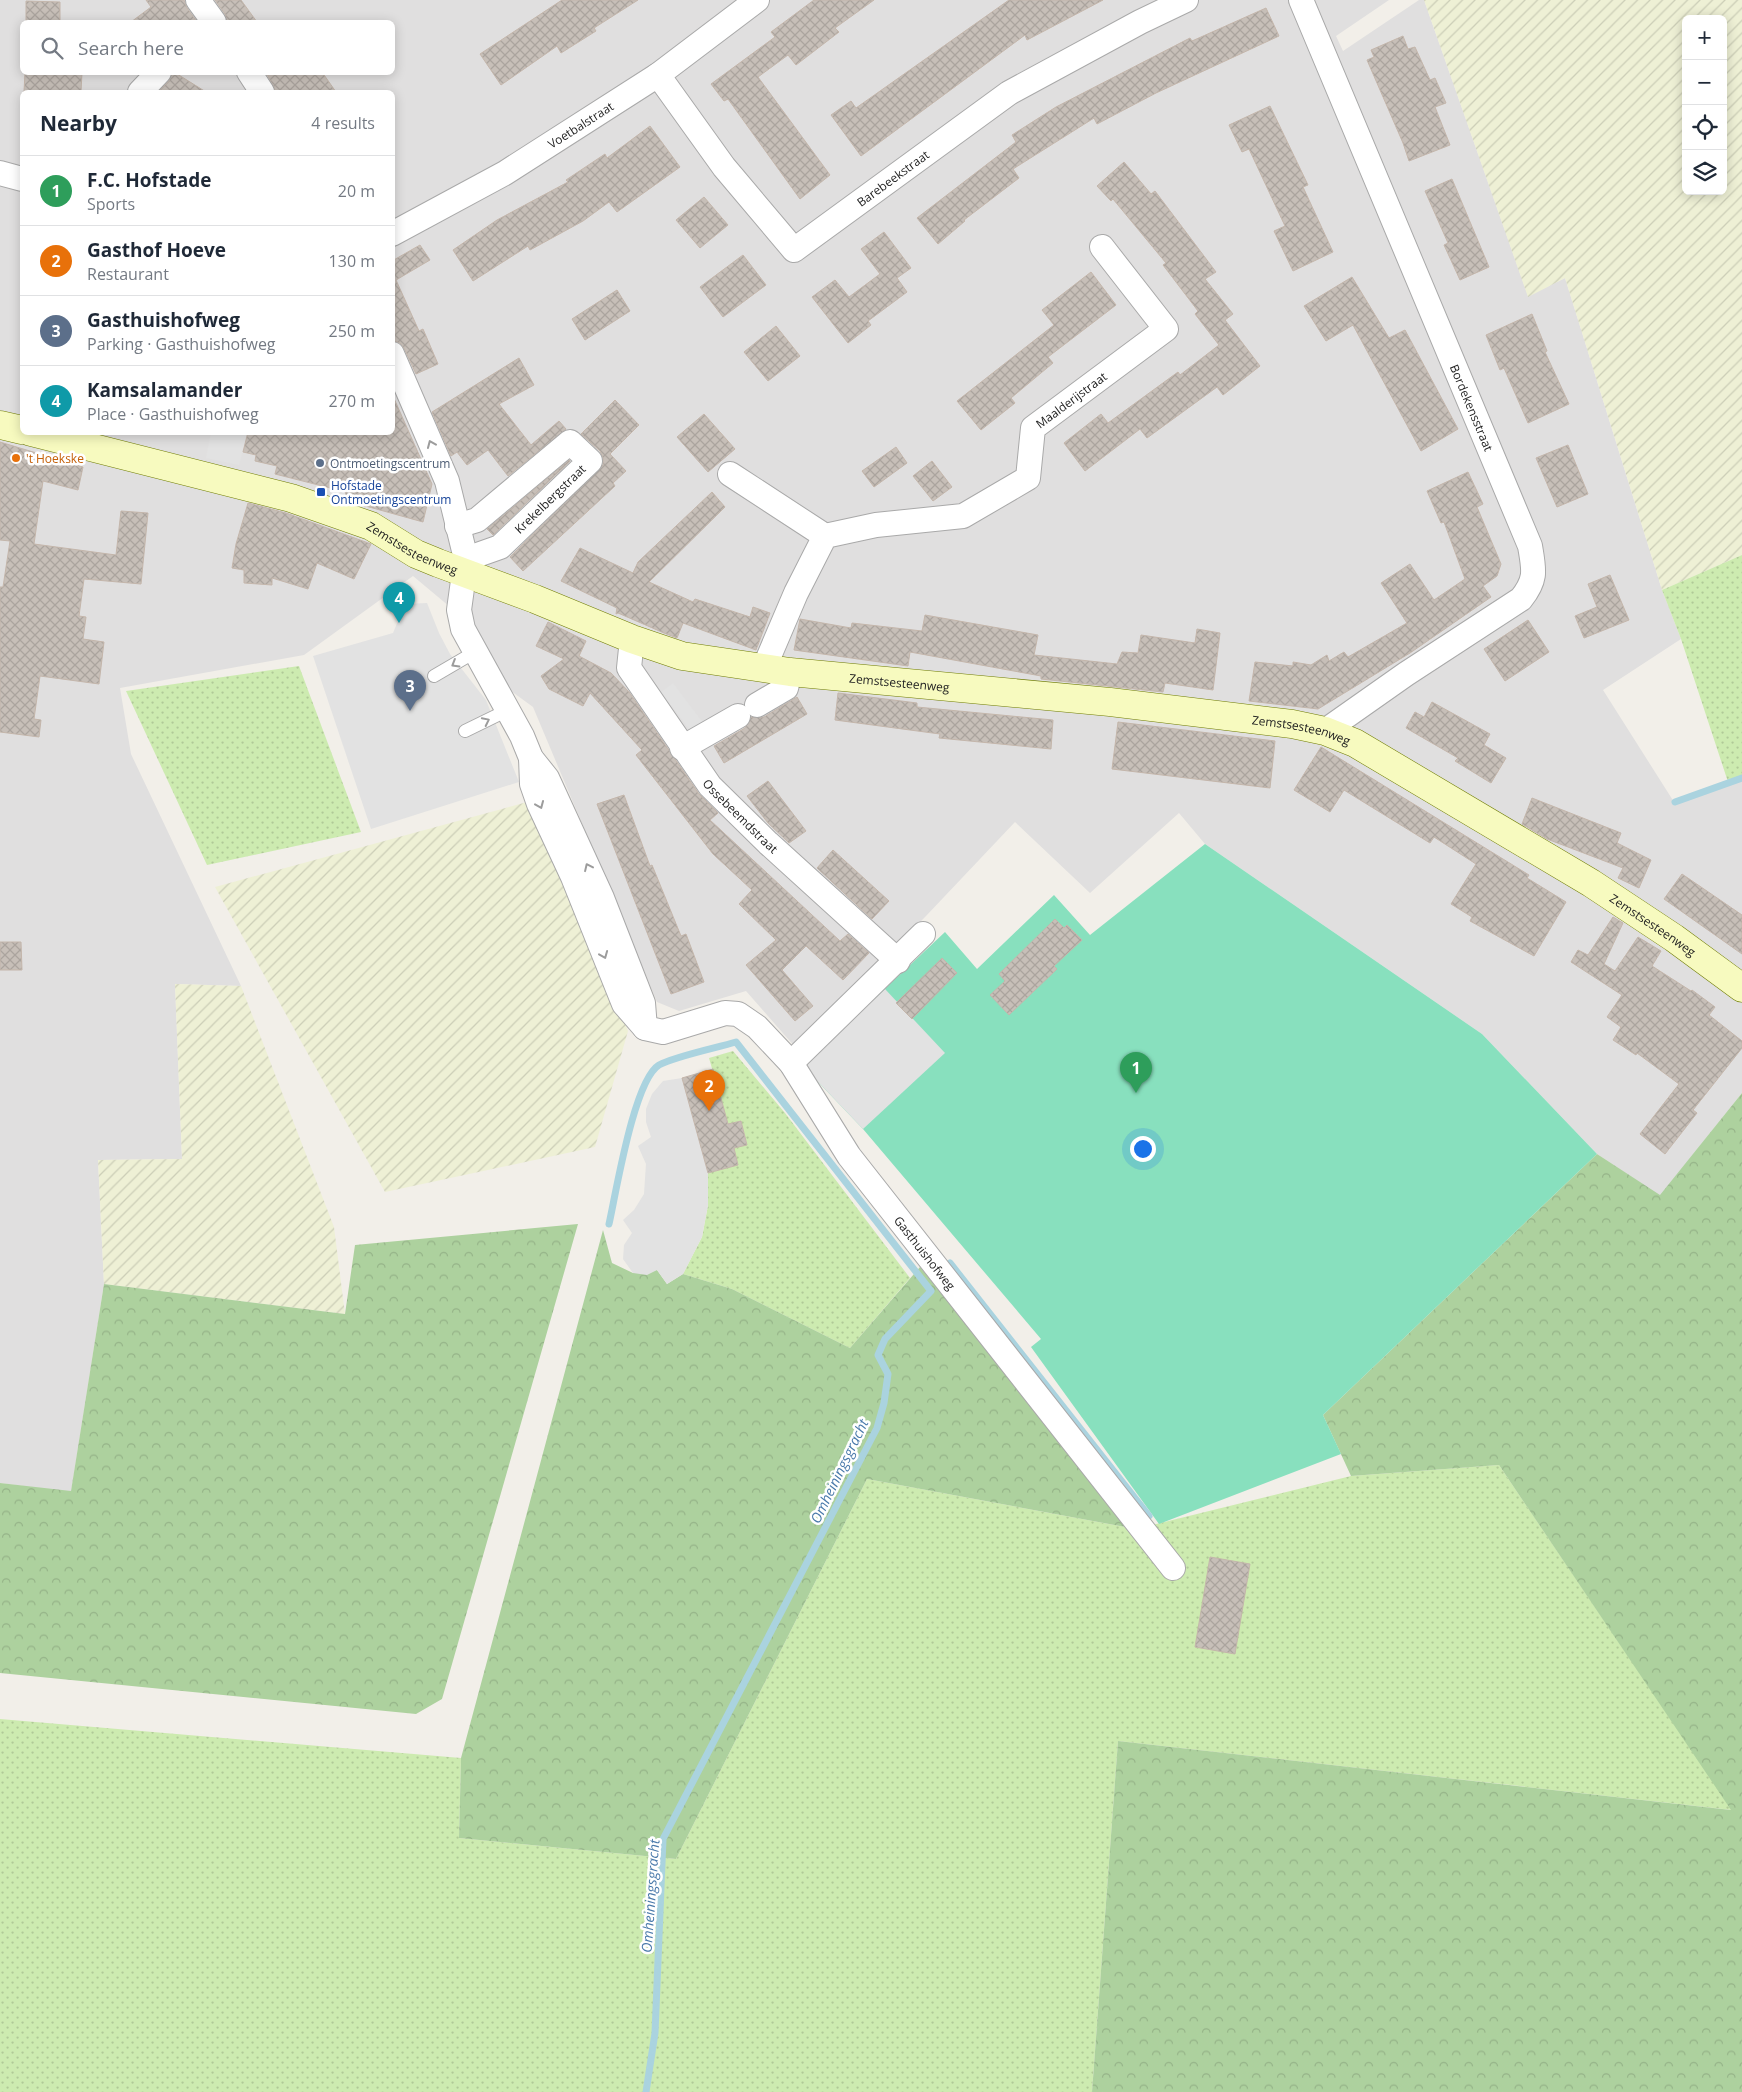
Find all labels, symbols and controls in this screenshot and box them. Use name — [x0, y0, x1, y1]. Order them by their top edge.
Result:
map controls — [1682, 15, 1727, 195]
button: + — [1682, 15, 1727, 60]
search box — [20, 20, 395, 75]
icon: search — [38, 34, 66, 62]
text: Search here — [78, 35, 184, 61]
button: − — [1682, 60, 1727, 105]
street label: Voetbalstraat — [544, 97, 617, 152]
button: locate — [1682, 105, 1727, 150]
text: Nearby — [40, 109, 117, 137]
text: 4 results — [311, 112, 375, 134]
street label: Barebeekstraat — [853, 146, 932, 210]
button: layers — [1682, 150, 1727, 195]
text: F.C. Hofstade — [87, 167, 211, 193]
text: 1 — [51, 180, 61, 202]
text: 20 m — [338, 180, 375, 202]
text: Sports — [87, 193, 135, 215]
text: Gasthof Hoeve — [87, 237, 226, 263]
text: 2 — [51, 250, 61, 272]
text: 130 m — [329, 250, 375, 272]
text: Restaurant — [87, 263, 169, 285]
text: Gasthuishofweg — [87, 307, 240, 333]
text: 3 — [51, 320, 61, 342]
text: 250 m — [329, 320, 375, 342]
text: Parking · Gasthuishofweg — [87, 333, 276, 355]
street label: Bordekensstraat — [1446, 362, 1498, 454]
street label: Maalderijstraat — [1032, 368, 1110, 432]
text: Kamsalamander — [87, 377, 242, 403]
text: 4 — [51, 390, 61, 412]
text: 270 m — [329, 390, 375, 412]
text: Place · Gasthuishofweg — [87, 403, 259, 425]
one-way arrow — [427, 440, 438, 449]
place label: 't Hoekske — [26, 450, 84, 467]
marker: 't Hoekske — [10, 452, 22, 464]
place label: Ontmoetingscentrum — [330, 455, 450, 472]
marker: Ontmoetingscentrum — [314, 457, 326, 469]
street label: Krekelbergstraat — [511, 461, 589, 537]
place label: Hofstade Ontmoetingscentrum — [331, 477, 451, 508]
marker: Hofstade Ontmoetingscentrum — [315, 486, 327, 498]
street label: Zemstsesteenweg — [364, 517, 461, 578]
pin: 4 — [383, 582, 415, 623]
one-way arrow — [451, 657, 460, 667]
street label: Zemstsesteenweg — [848, 669, 951, 695]
pin: 3 — [394, 670, 426, 711]
street label: Zemstsesteenweg — [1251, 711, 1353, 749]
one-way arrow — [481, 717, 490, 727]
street label: Ossebeemdstraat — [699, 775, 782, 857]
one-way arrow — [534, 800, 544, 809]
one-way arrow — [583, 863, 594, 872]
street label: Zemstsesteenweg — [1607, 889, 1700, 960]
one-way arrow — [598, 950, 608, 959]
pin: 1 — [1120, 1052, 1152, 1093]
pin: 2 — [693, 1070, 725, 1111]
your location — [1130, 1136, 1156, 1162]
street label: Gasthuishofweg — [891, 1212, 960, 1294]
water label: Omheiningsgracht — [806, 1415, 873, 1526]
water label: Omheiningsgracht — [637, 1837, 664, 1953]

